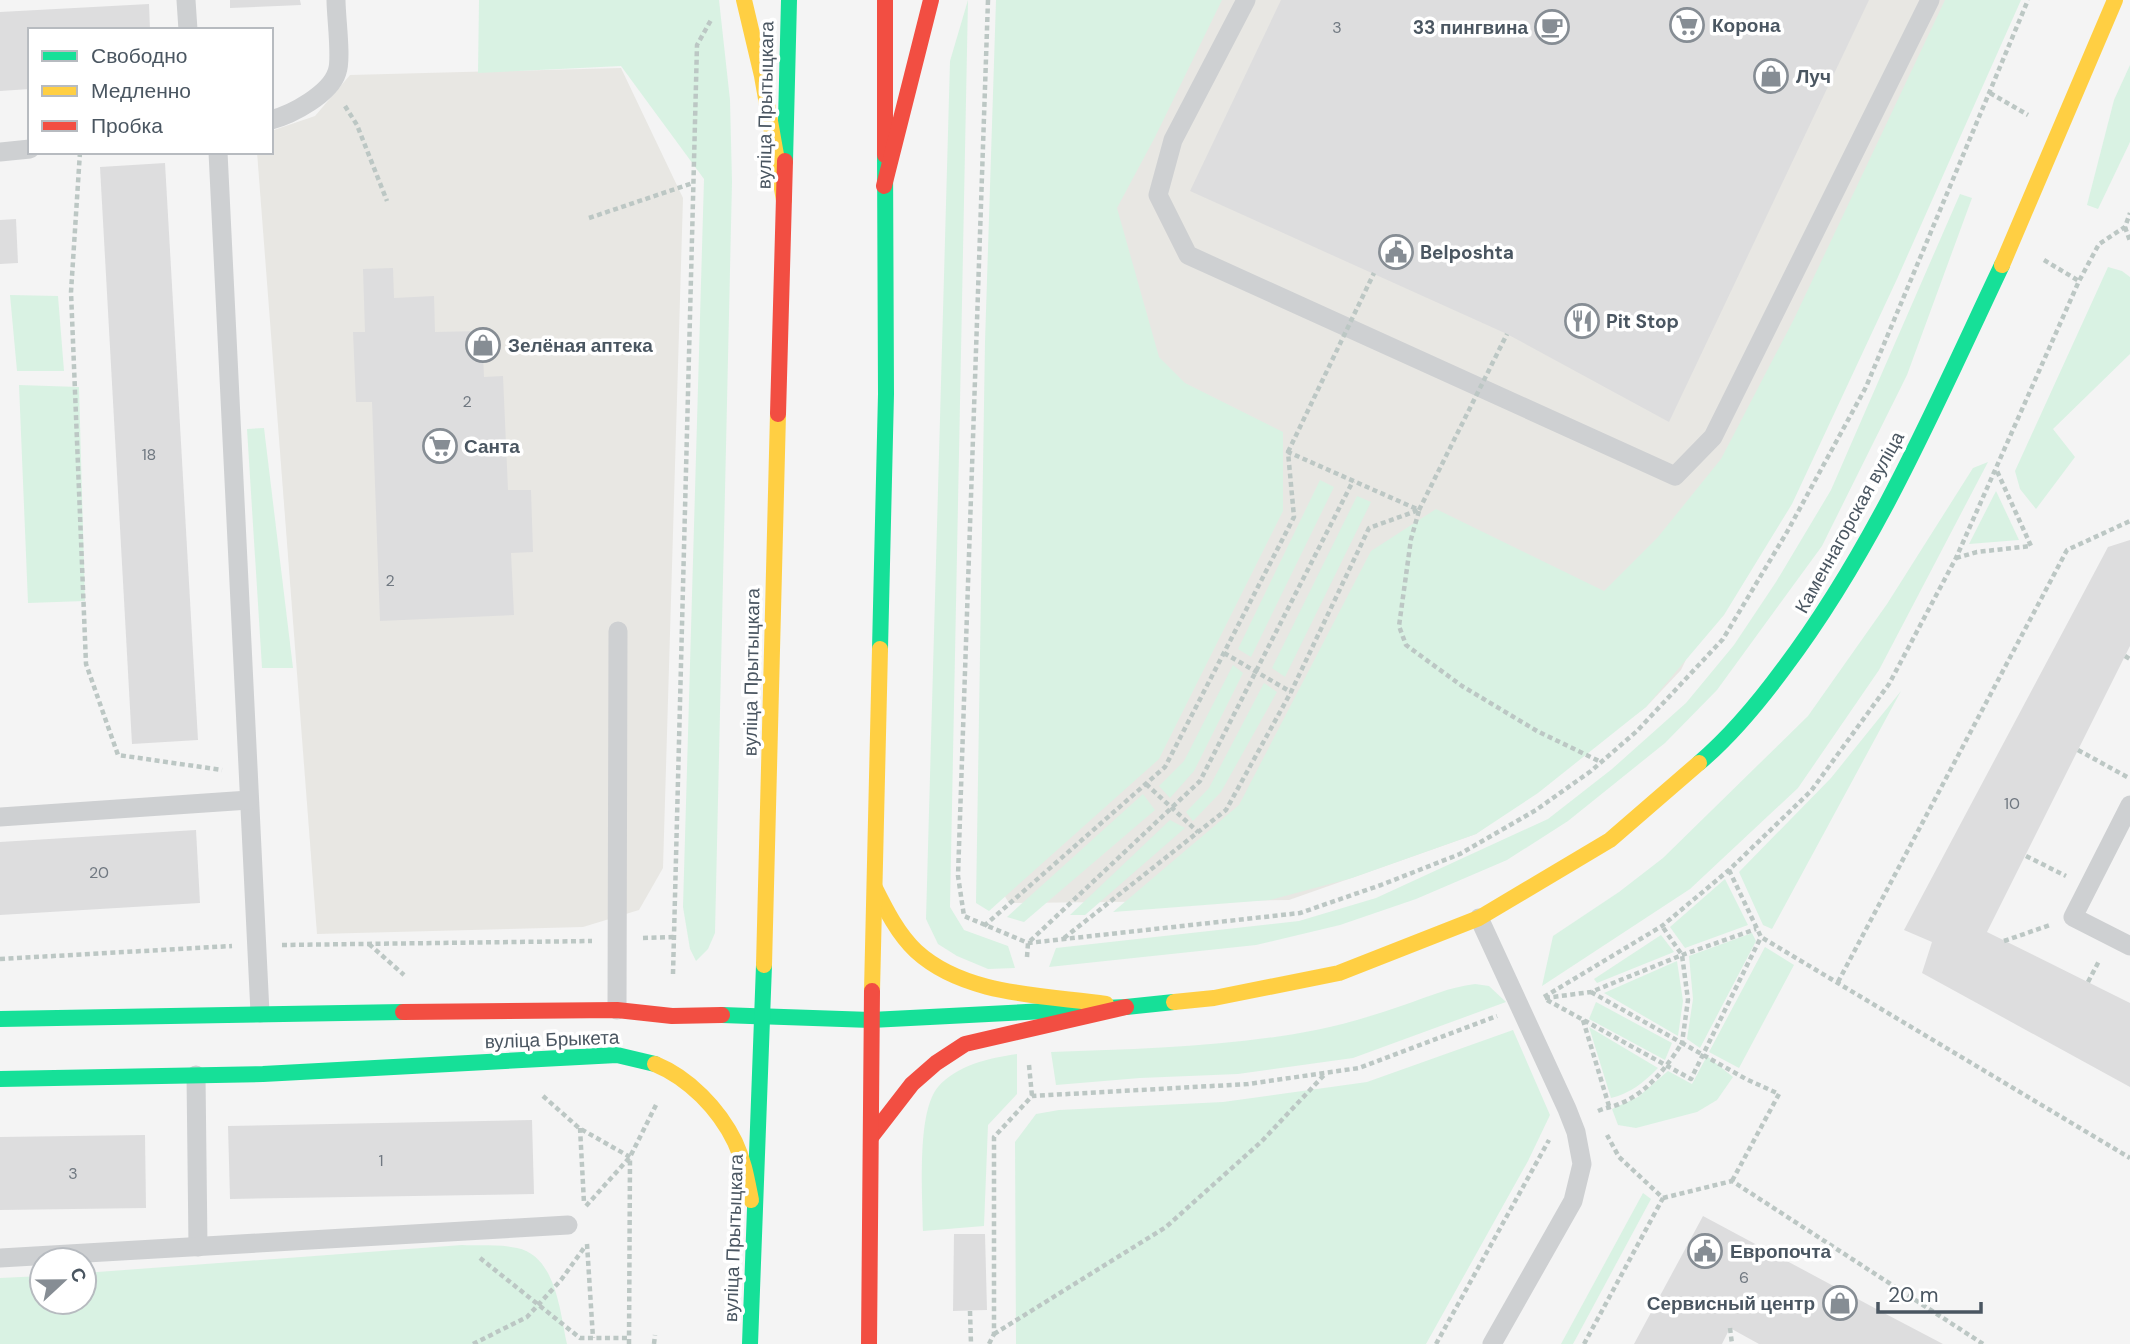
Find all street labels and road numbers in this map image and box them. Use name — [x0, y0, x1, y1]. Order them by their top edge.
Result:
street label: вуліца Прытыцкага — [752, 20, 779, 189]
street label: Каменнагорская вуліца — [1789, 427, 1910, 618]
street label: вуліца Прытыцкага — [738, 587, 765, 756]
street label: вуліца Брыкета — [484, 1025, 620, 1054]
street label: вуліца Прытыцкага — [718, 1153, 749, 1322]

